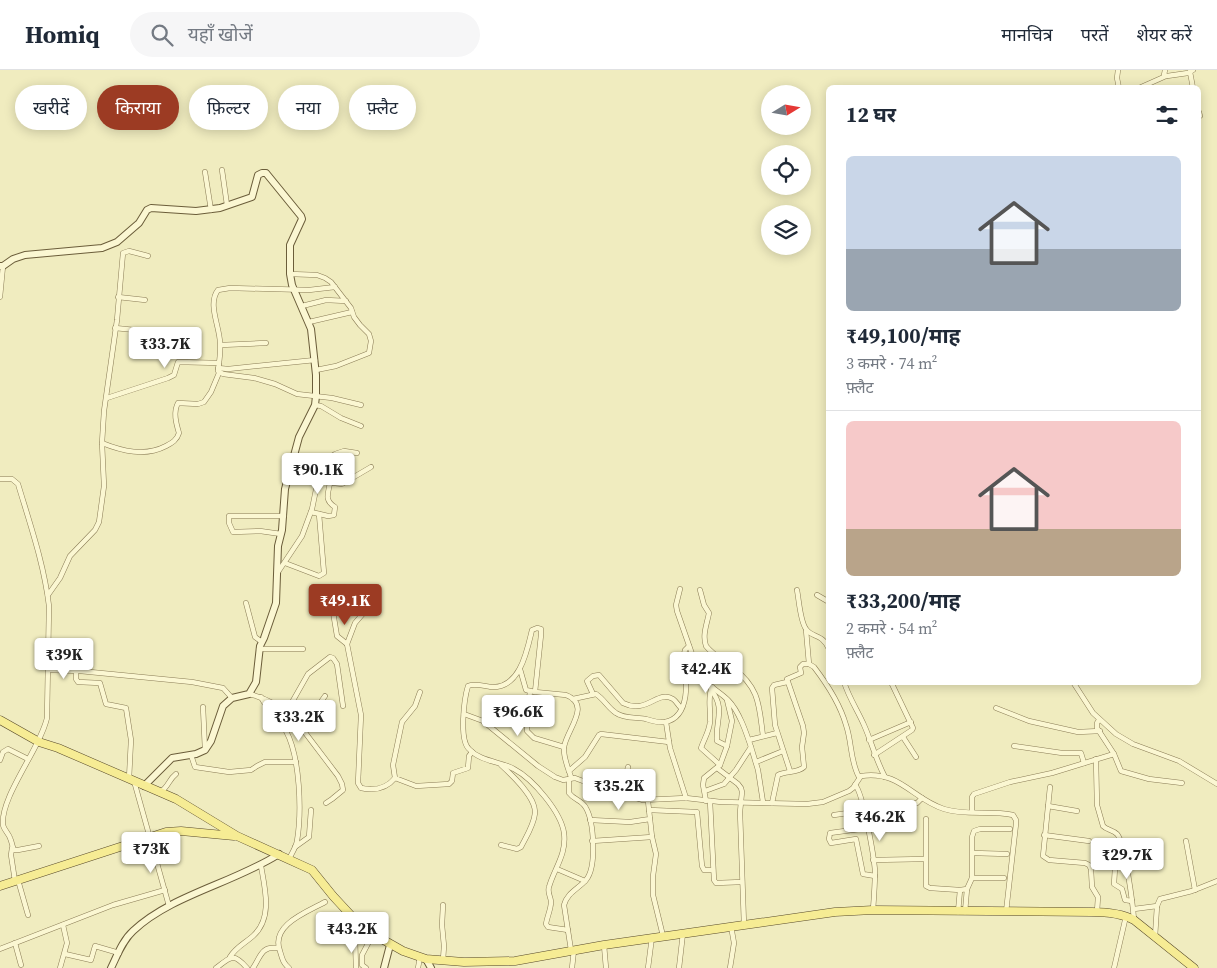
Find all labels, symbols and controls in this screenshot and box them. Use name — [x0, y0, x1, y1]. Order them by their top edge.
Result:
search box — [130, 12, 480, 57]
text: Homiq — [25, 18, 100, 51]
icon: search — [148, 21, 176, 49]
text: यहाँ खोजें — [188, 21, 253, 47]
text: मानचित्र — [1001, 22, 1053, 47]
text: परतें — [1081, 22, 1109, 47]
text: शेयर करें — [1137, 22, 1192, 47]
chip: खरीदें — [15, 85, 87, 130]
chip: किराया — [97, 85, 179, 130]
chip: फ़िल्टर — [189, 85, 268, 130]
chip: नया — [278, 85, 339, 130]
chip: फ़्लैट — [349, 85, 416, 130]
north arrow — [761, 85, 811, 135]
map controls — [761, 85, 811, 255]
text: 12 घर — [846, 100, 896, 129]
icon: filters — [1153, 101, 1181, 129]
button: locate — [761, 145, 811, 195]
icon: home — [969, 188, 1059, 278]
button: layers — [761, 205, 811, 255]
text: ₹49,100/माह — [846, 321, 960, 350]
pin: ₹33.7K — [124, 326, 206, 369]
text: ₹33.7K — [140, 332, 190, 354]
text: 3 कमरे · 74 m² — [846, 352, 937, 374]
text: फ़्लैट — [846, 376, 874, 398]
pin: ₹90.1K — [277, 452, 359, 495]
icon: home — [969, 454, 1059, 544]
text: ₹90.1K — [293, 458, 343, 480]
pin: ₹49.1K — [304, 584, 386, 626]
text: ₹33,200/माह — [846, 586, 960, 615]
text: ₹49.1K — [320, 589, 370, 611]
text: 2 कमरे · 54 m² — [846, 617, 937, 639]
pin: ₹39K — [34, 638, 94, 680]
text: फ़्लैट — [846, 641, 874, 663]
text: ₹39K — [45, 643, 83, 665]
pin: ₹42.4K — [665, 652, 747, 694]
text: ₹42.4K — [681, 657, 731, 679]
pin: ₹96.6K — [477, 694, 559, 737]
pin: ₹33.2K — [258, 700, 340, 742]
text: ₹96.6K — [493, 700, 543, 722]
text: ₹33.2K — [274, 705, 324, 727]
pin: ₹35.2K — [578, 768, 660, 811]
text: ₹35.2K — [594, 774, 644, 796]
pin: ₹46.2K — [839, 800, 921, 842]
text: ₹46.2K — [855, 805, 905, 827]
pin: ₹73K — [121, 832, 181, 874]
text: ₹73K — [132, 837, 170, 859]
pin: ₹29.7K — [1086, 838, 1168, 880]
text: ₹29.7K — [1102, 843, 1152, 865]
pin: ₹43.2K — [311, 912, 393, 954]
text: ₹43.2K — [327, 917, 377, 939]

